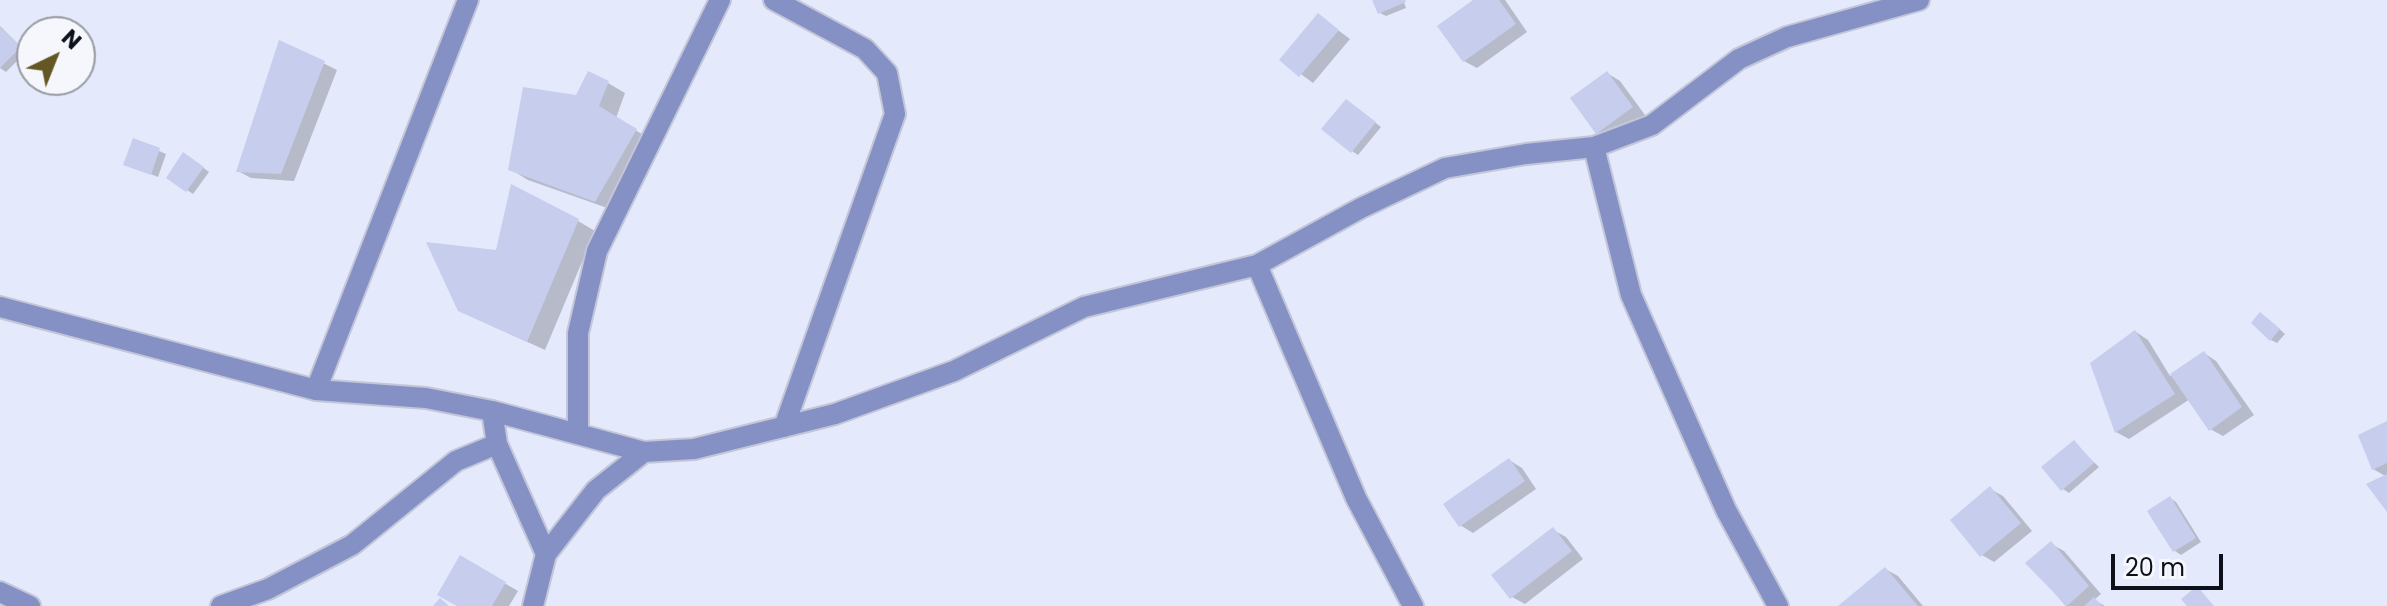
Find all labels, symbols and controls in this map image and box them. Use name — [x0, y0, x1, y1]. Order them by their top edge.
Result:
north arrow — [16, 16, 96, 96]
text: N — [55, 23, 88, 57]
scale bar — [2115, 538, 2227, 588]
text: 20 m — [2125, 551, 2185, 584]

